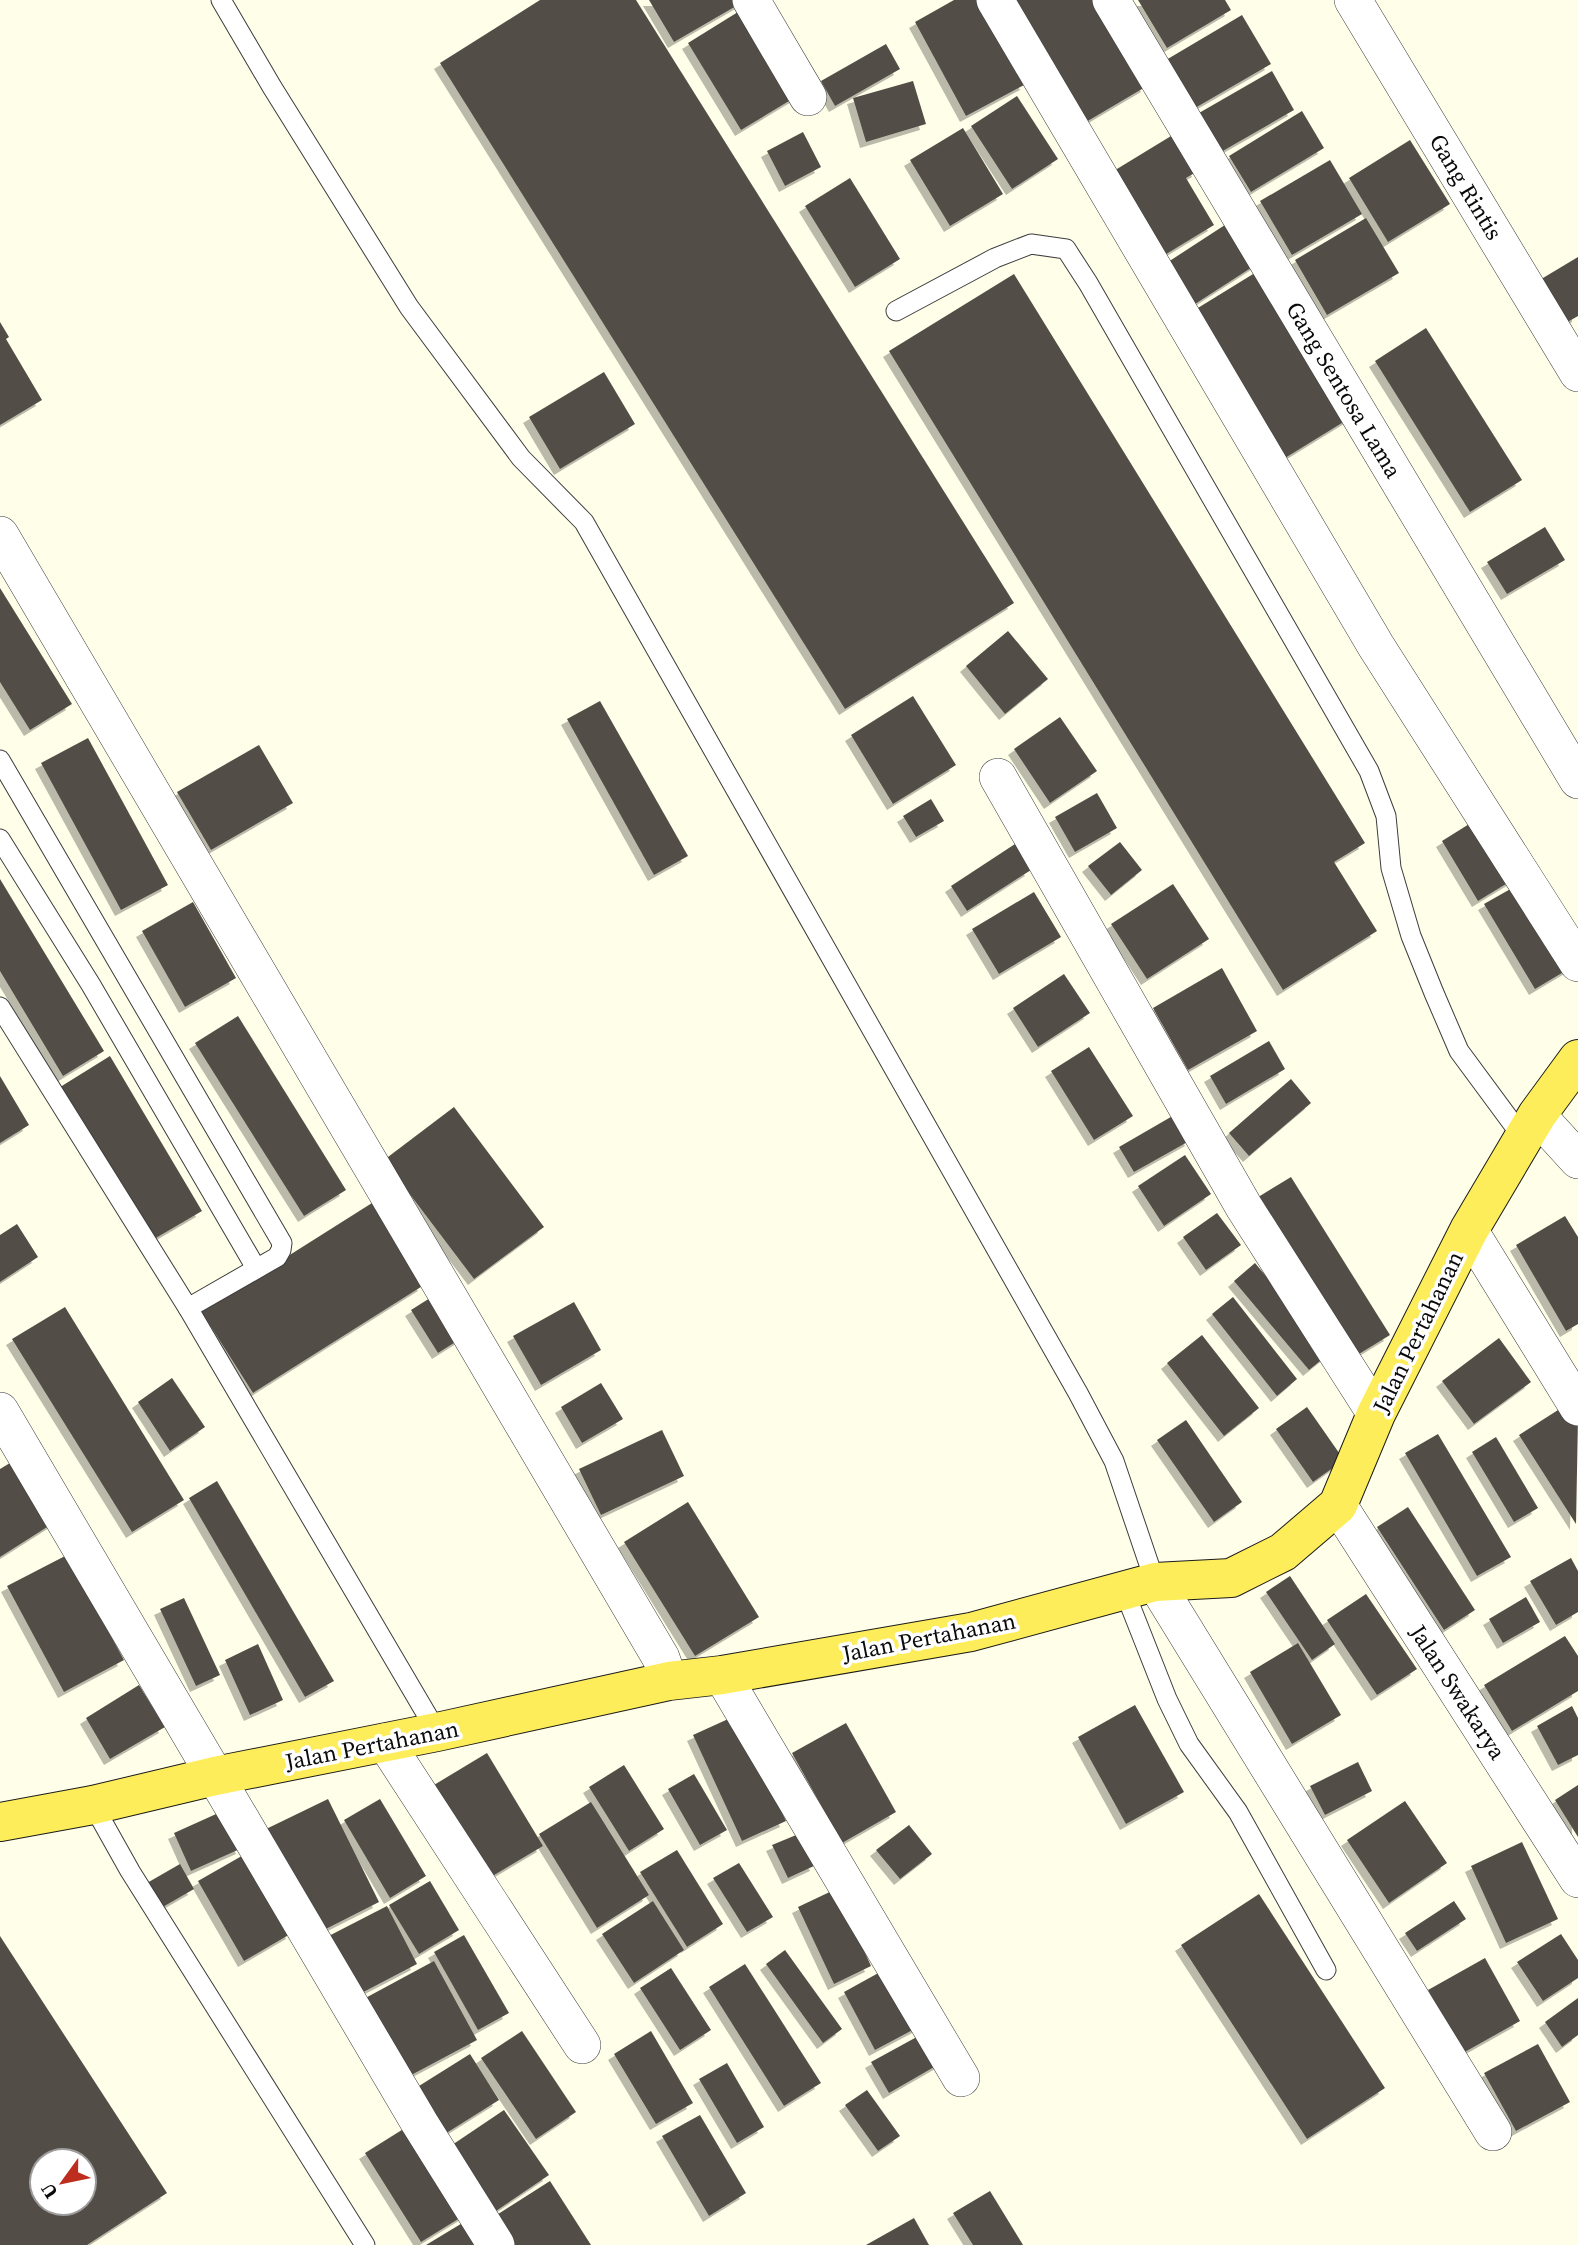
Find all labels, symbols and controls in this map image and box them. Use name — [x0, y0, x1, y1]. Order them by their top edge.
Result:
street label: Gang Rintis — [1422, 128, 1510, 246]
street label: Gang Sentosa Lama — [1279, 296, 1410, 485]
street label: Jalan Pertahanan — [1365, 1246, 1471, 1419]
street label: Jalan Pertahanan — [838, 1604, 1019, 1670]
street label: Jalan Swakarya — [1402, 1618, 1514, 1766]
street label: Jalan Pertahanan — [281, 1712, 462, 1778]
north arrow — [28, 2147, 98, 2217]
text: U — [34, 2178, 63, 2204]

